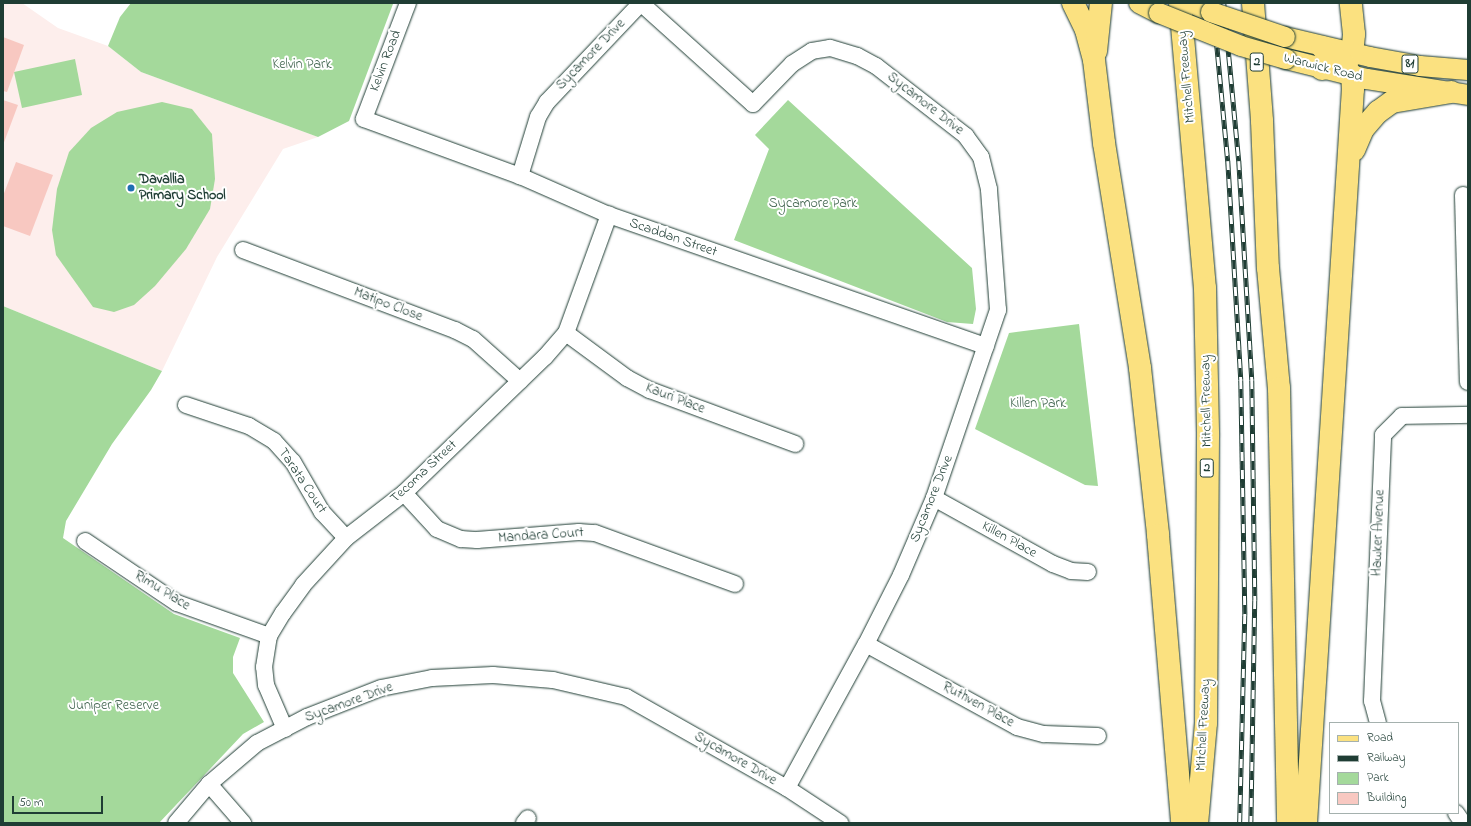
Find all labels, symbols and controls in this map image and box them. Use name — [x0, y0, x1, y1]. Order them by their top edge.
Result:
street label: Sycamore Drive — [553, 16, 629, 94]
street label: Kelvin Road — [367, 28, 405, 94]
street label: Mitchell Freeway — [1175, 30, 1199, 124]
street label: Warwick Road — [1282, 50, 1364, 86]
road number: 2 — [1249, 51, 1265, 73]
road number: 81 — [1401, 53, 1419, 75]
park label: Kelvin Park — [272, 57, 332, 73]
street label: Sycamore Drive — [883, 69, 967, 139]
place label: Davallia Primary School — [139, 172, 226, 204]
marker: Davallia Primary School — [126, 183, 136, 193]
park label: Sycamore Park — [769, 196, 857, 212]
street label: Scaddan Street — [627, 215, 719, 261]
street label: Matipo Close — [351, 284, 425, 326]
street label: Mitchell Freeway — [1198, 355, 1216, 447]
street label: Kauri Place — [643, 380, 707, 418]
park label: Killen Park — [1010, 396, 1066, 412]
street label: Tecoma Street — [387, 437, 461, 507]
street label: Tarata Court — [274, 445, 330, 517]
street label: Sycamore Drive — [907, 453, 957, 545]
road number: 2 — [1199, 457, 1215, 479]
street label: Hawker Avenue — [1369, 489, 1389, 577]
street label: Killen Place — [979, 518, 1039, 562]
street label: Mandara Court — [498, 525, 584, 547]
street label: Rimu Place — [131, 567, 193, 615]
street label: Ruthven Place — [939, 678, 1017, 732]
street label: Mitchell Freeway — [1193, 678, 1215, 772]
street label: Sycamore Drive — [303, 679, 395, 727]
park label: Juniper Reserve — [69, 698, 159, 714]
legend — [1329, 722, 1459, 814]
street label: Sycamore Drive — [691, 729, 779, 789]
text: Road — [1367, 729, 1393, 747]
text: Railway — [1367, 749, 1405, 767]
text: Park — [1367, 769, 1389, 787]
scale bar — [14, 788, 105, 814]
text: Building — [1367, 789, 1406, 807]
text: 50 m — [19, 794, 43, 812]

